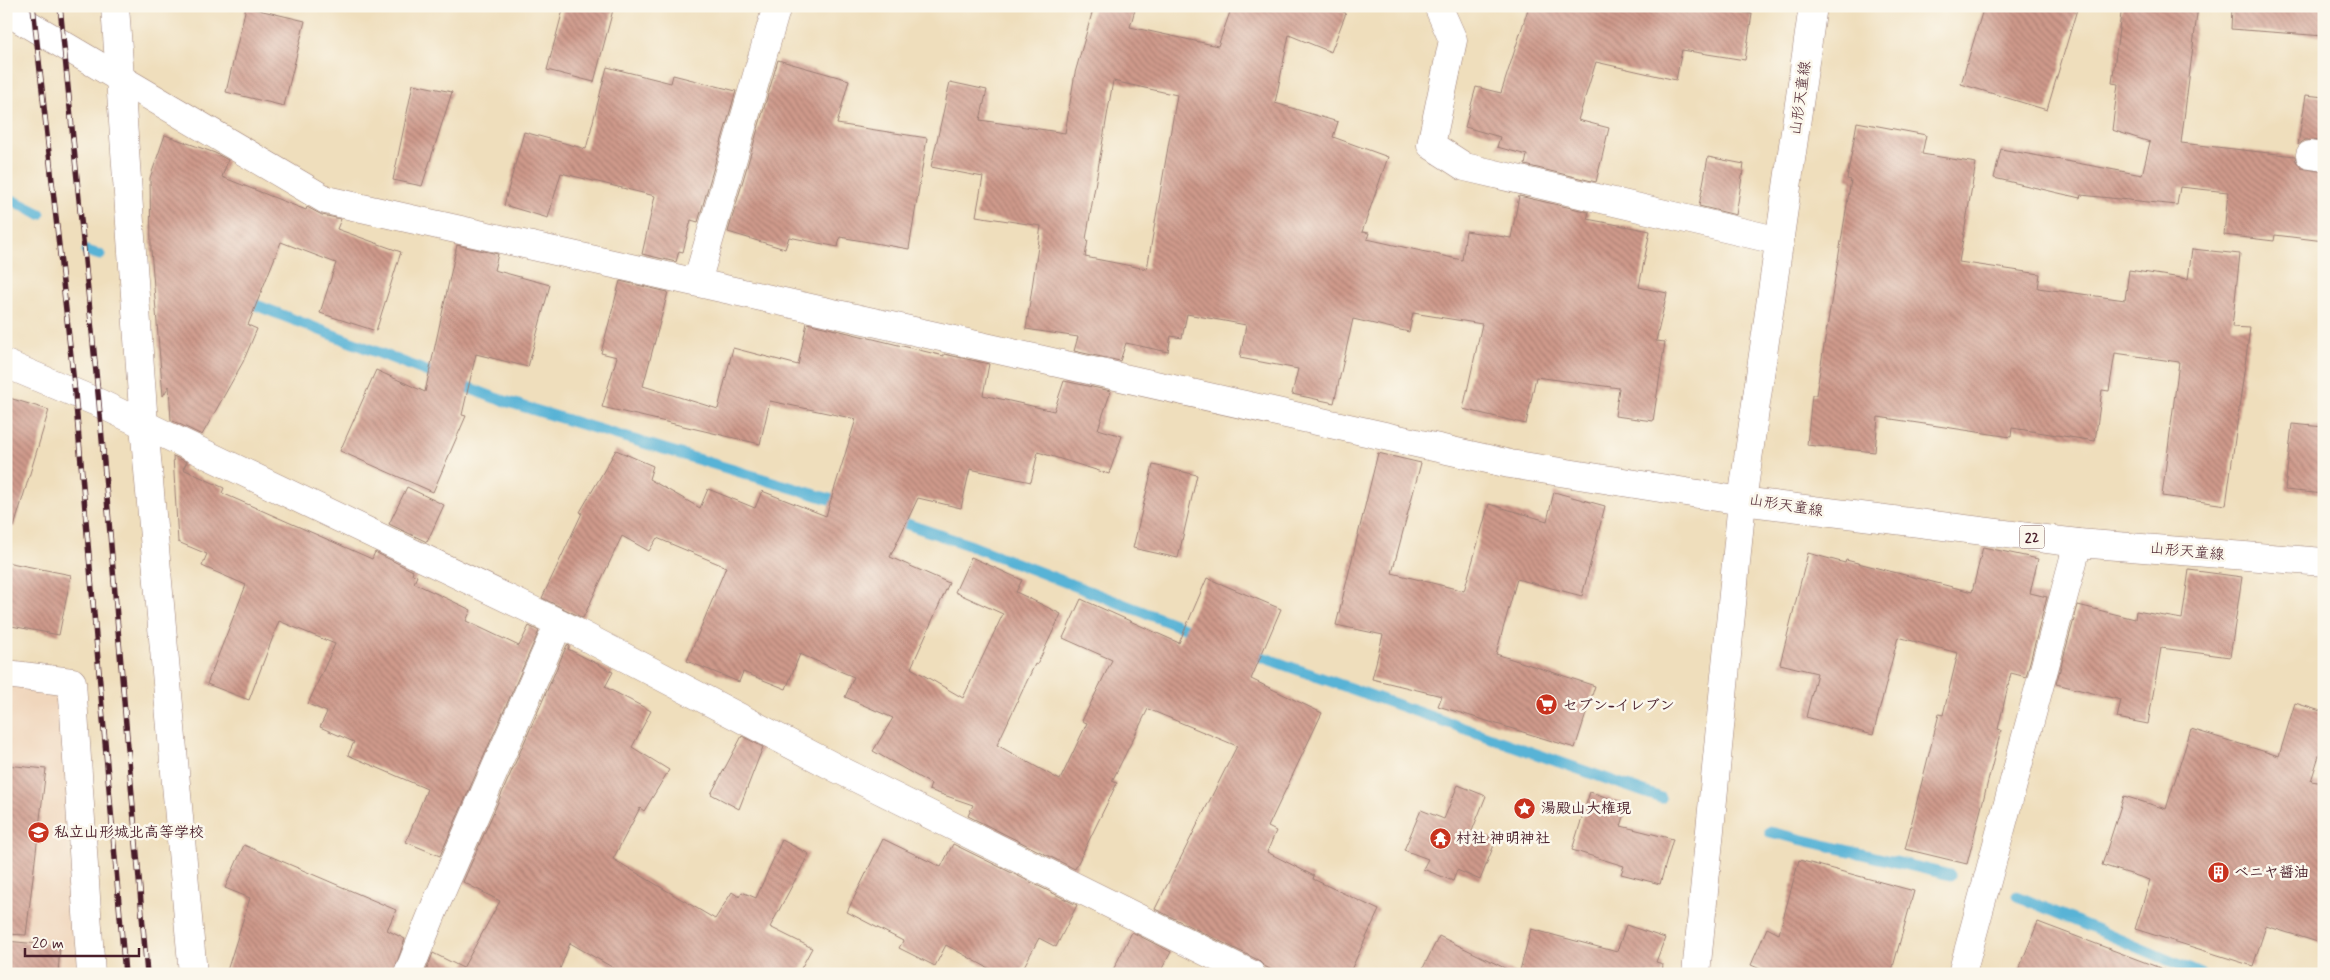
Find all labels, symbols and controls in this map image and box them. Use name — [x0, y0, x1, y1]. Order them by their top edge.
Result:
street label: 山形天童線 — [1786, 60, 1816, 137]
street label: 山形天童線 — [1747, 490, 1824, 522]
road number: 22 — [2020, 526, 2044, 548]
street label: 山形天童線 — [2149, 539, 2225, 565]
supermarket icon: セブン-イレブン — [1535, 693, 1559, 717]
place label: セブン-イレブン — [1563, 696, 1675, 716]
place icon: 湯殿山大権現 — [1513, 796, 1537, 820]
place label: 湯殿山大権現 — [1541, 799, 1631, 819]
school or university icon: 私立山形城北高等学校 — [26, 820, 50, 844]
place label: 私立山形城北高等学校 — [54, 823, 204, 843]
temple icon: 村社 神明神社 — [1428, 826, 1452, 850]
place label: 村社 神明神社 — [1456, 829, 1550, 849]
building icon: ベニヤ醤油 — [2206, 860, 2230, 884]
place label: ベニヤ醤油 — [2234, 863, 2309, 883]
scale bar — [25, 925, 139, 957]
text: 20 m — [32, 934, 64, 954]

